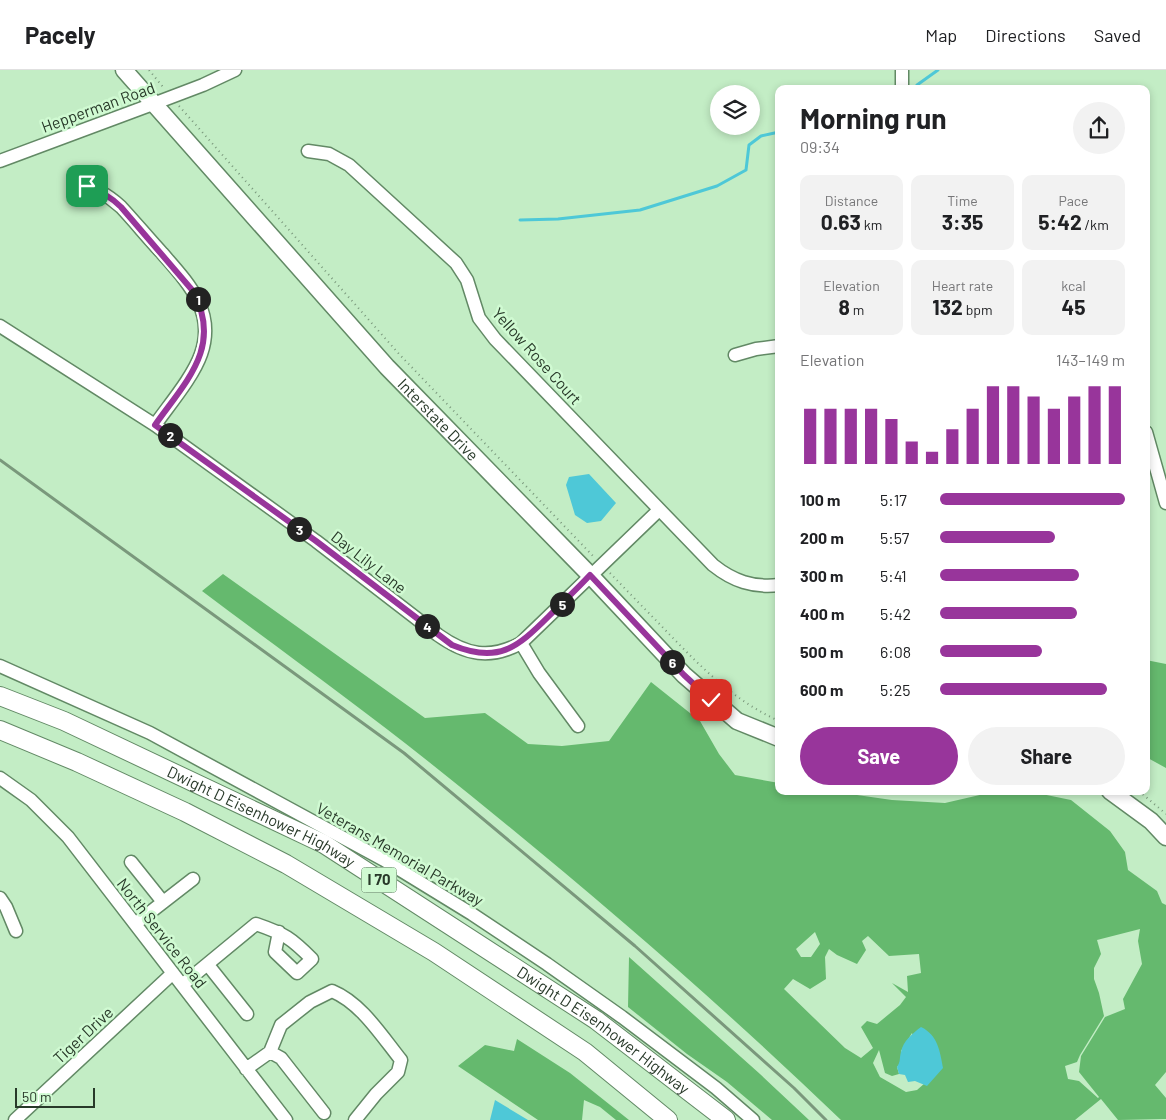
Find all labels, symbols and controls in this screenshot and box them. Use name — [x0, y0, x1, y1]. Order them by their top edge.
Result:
text: Pacely — [25, 20, 96, 49]
text: Map — [925, 24, 957, 46]
text: Directions — [985, 24, 1066, 46]
text: Saved — [1094, 24, 1141, 46]
street label: Hepperman Road — [38, 77, 157, 136]
map controls — [710, 85, 760, 135]
button: layers — [710, 85, 760, 135]
text: Morning run — [800, 101, 947, 135]
button: share — [1073, 102, 1125, 154]
text: 09:34 — [800, 137, 840, 156]
pin — [66, 165, 108, 207]
icon: arrive — [73, 172, 101, 200]
text: Distance — [825, 192, 878, 209]
text: Time — [947, 192, 978, 209]
text: Pace — [1058, 192, 1089, 209]
text: 0.63 — [821, 209, 861, 234]
text: 3:35 — [942, 209, 983, 234]
text: 5:42 — [1038, 209, 1082, 234]
text: km — [861, 216, 882, 233]
text: /km — [1082, 216, 1109, 233]
text: Elevation — [823, 277, 880, 294]
text: Heart rate — [932, 277, 993, 294]
text: kcal — [1061, 277, 1086, 294]
pin: 1 — [186, 286, 210, 312]
text: 1 — [196, 291, 201, 308]
text: 8 — [839, 294, 850, 319]
text: 132 — [932, 294, 963, 319]
text: 45 — [1061, 294, 1086, 319]
text: m — [850, 301, 864, 318]
text: bpm — [963, 301, 993, 318]
street label: Yellow Rose Court — [489, 303, 586, 408]
text: Elevation — [800, 350, 864, 369]
text: 143–149 m — [1056, 350, 1125, 369]
street label: Interstate Drive — [394, 374, 483, 464]
pin: 2 — [158, 422, 182, 448]
text: 2 — [167, 427, 174, 444]
text: 100 m — [800, 490, 840, 509]
text: 5:17 — [880, 490, 907, 509]
pin: 3 — [286, 516, 312, 542]
text: 3 — [296, 521, 303, 538]
street label: Day Lily Lane — [328, 526, 411, 597]
text: 200 m — [800, 528, 844, 547]
text: 5:57 — [880, 528, 909, 547]
text: 300 m — [800, 566, 843, 585]
text: 5:41 — [880, 566, 907, 585]
pin: 5 — [550, 592, 574, 616]
text: 5 — [559, 596, 566, 613]
text: 400 m — [800, 604, 844, 623]
text: 5:42 — [880, 604, 911, 623]
pin: 4 — [414, 614, 440, 638]
text: 4 — [423, 618, 432, 635]
text: 500 m — [800, 642, 843, 661]
text: 6:08 — [880, 642, 911, 661]
pin: 6 — [660, 650, 684, 674]
text: 6 — [669, 654, 676, 671]
pin — [690, 679, 732, 721]
text: 600 m — [800, 680, 843, 699]
text: 5:25 — [880, 680, 910, 699]
icon: check — [697, 686, 725, 714]
button: Save — [800, 727, 958, 785]
button: Share — [968, 727, 1125, 785]
street label: Dwight D Eisenhower Highway — [165, 761, 360, 871]
street label: Veterans Memorial Parkway — [313, 798, 488, 910]
road number: I 70 — [362, 868, 396, 892]
street label: North Service Road — [114, 874, 211, 992]
street label: Dwight D Eisenhower Highway — [514, 962, 694, 1098]
street label: Tiger Drive — [49, 1002, 116, 1067]
scale bar — [15, 1085, 95, 1108]
text: 50 m — [22, 1088, 51, 1105]

